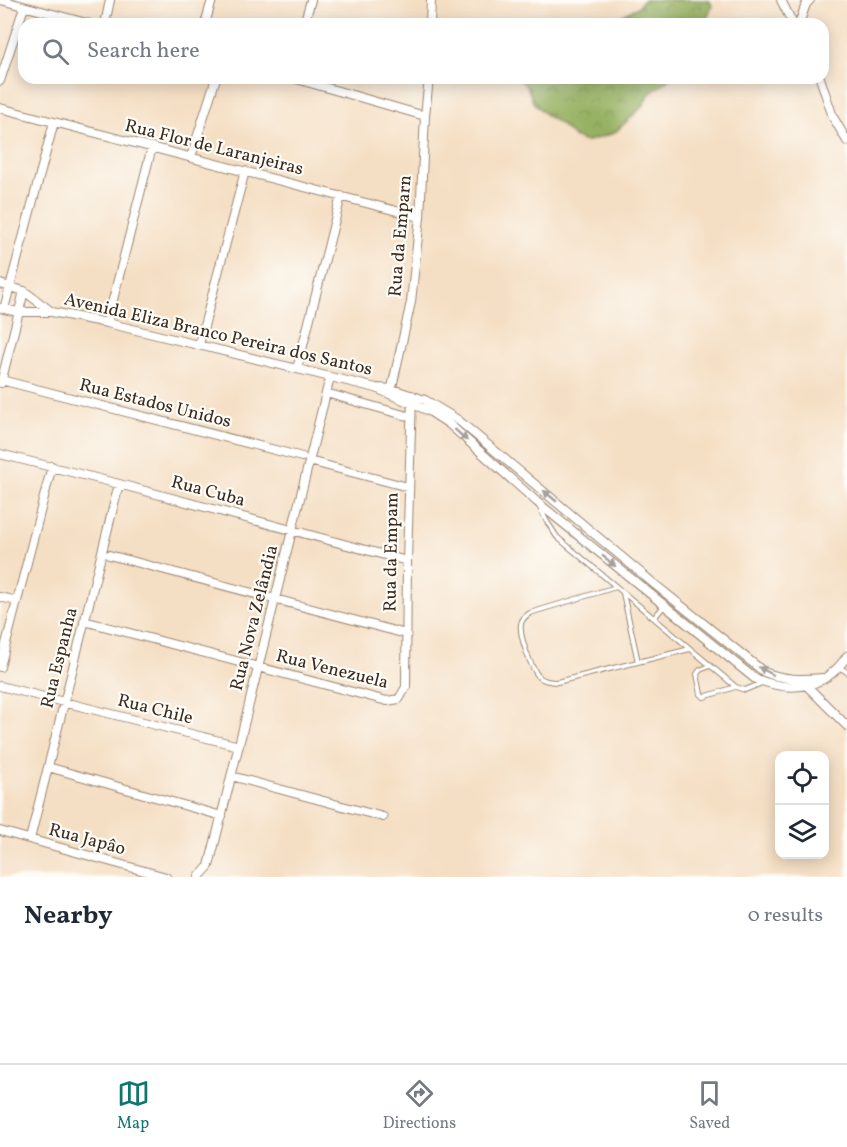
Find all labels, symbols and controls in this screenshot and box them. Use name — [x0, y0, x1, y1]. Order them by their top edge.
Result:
search box — [18, 18, 829, 84]
icon: search — [39, 35, 72, 68]
text: Search here — [87, 36, 200, 67]
street label: Rua Flor de Laranjeiras — [122, 114, 306, 182]
street label: Rua da Emparn — [383, 174, 419, 298]
street label: Avenida Eliza Branco Pereira dos Santos — [61, 287, 375, 383]
street label: Rua Estados Unidos — [76, 373, 234, 435]
one-way arrow — [453, 428, 468, 441]
street label: Rua Cuba — [168, 470, 248, 514]
one-way arrow — [542, 490, 557, 503]
street label: Rua da Empam — [378, 492, 406, 612]
street label: Rua Nova Zelândia — [225, 542, 285, 693]
one-way arrow — [602, 554, 617, 567]
street label: Rua Espanha — [35, 605, 85, 711]
street label: Rua Venezuela — [273, 644, 391, 696]
one-way arrow — [757, 667, 775, 677]
street label: Rua Chile — [115, 689, 195, 731]
map controls — [775, 751, 829, 859]
button: locate — [775, 751, 829, 805]
button: layers — [775, 805, 829, 859]
street label: Rua Japâo — [46, 818, 128, 862]
text: Nearby — [24, 898, 113, 934]
text: 0 results — [748, 902, 823, 930]
tab: Map — [117, 1077, 150, 1135]
tab: Directions — [383, 1077, 456, 1135]
tab: Saved — [689, 1077, 730, 1135]

